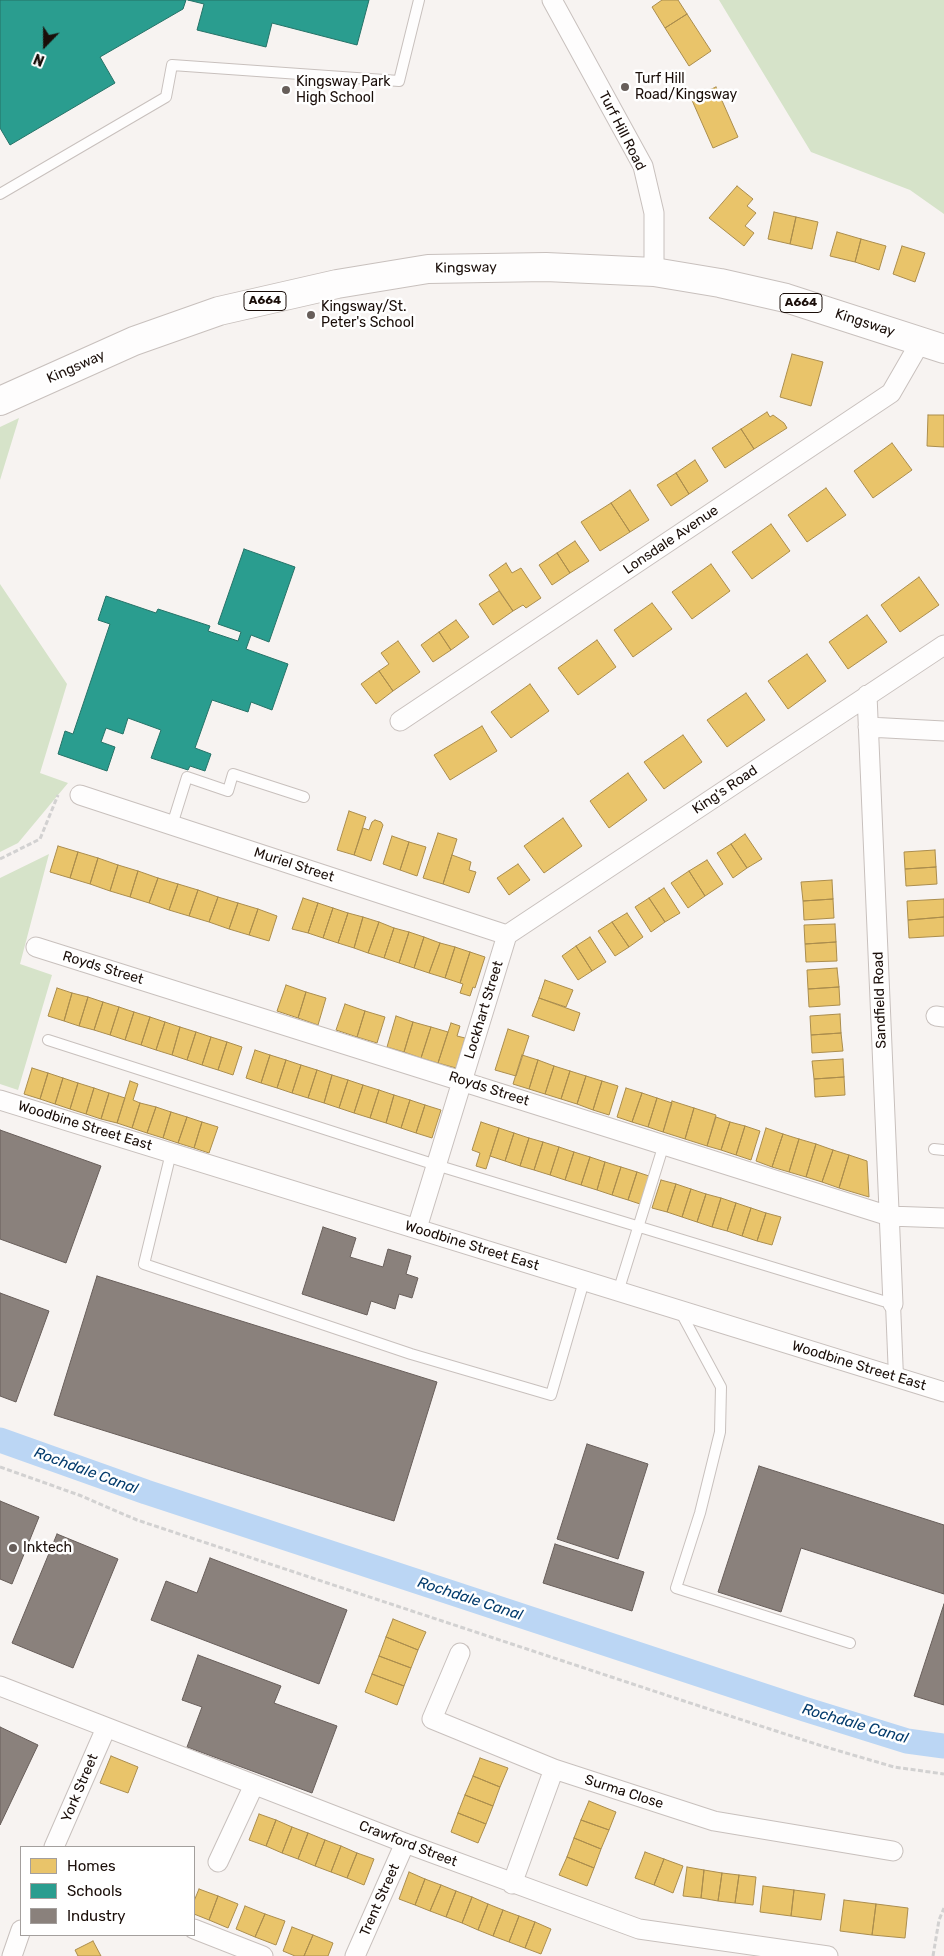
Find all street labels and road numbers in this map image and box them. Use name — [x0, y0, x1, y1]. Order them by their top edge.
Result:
street label: Turf Hill Road — [595, 89, 649, 173]
street label: Kingsway — [435, 259, 497, 277]
road number: A664 — [244, 292, 286, 310]
road number: A664 — [780, 294, 822, 312]
street label: Kingsway — [833, 305, 897, 341]
street label: Kingsway — [44, 347, 108, 387]
street label: Lonsdale Avenue — [620, 502, 722, 578]
street label: King's Road — [689, 762, 761, 818]
street label: Muriel Street — [252, 844, 336, 886]
street label: Royds Street — [61, 948, 145, 988]
street label: Sandfield Road — [870, 951, 890, 1049]
street label: Lockhart Street — [461, 959, 507, 1061]
street label: Royds Street — [447, 1068, 531, 1110]
street label: Woodbine Street East — [16, 1098, 154, 1154]
street label: Woodbine Street East — [403, 1218, 541, 1274]
street label: Woodbine Street East — [790, 1338, 928, 1394]
street label: York Street — [58, 1751, 102, 1825]
street label: Surma Close — [583, 1771, 665, 1813]
street label: Crawford Street — [356, 1817, 460, 1871]
street label: Trent Street — [357, 1861, 403, 1939]

